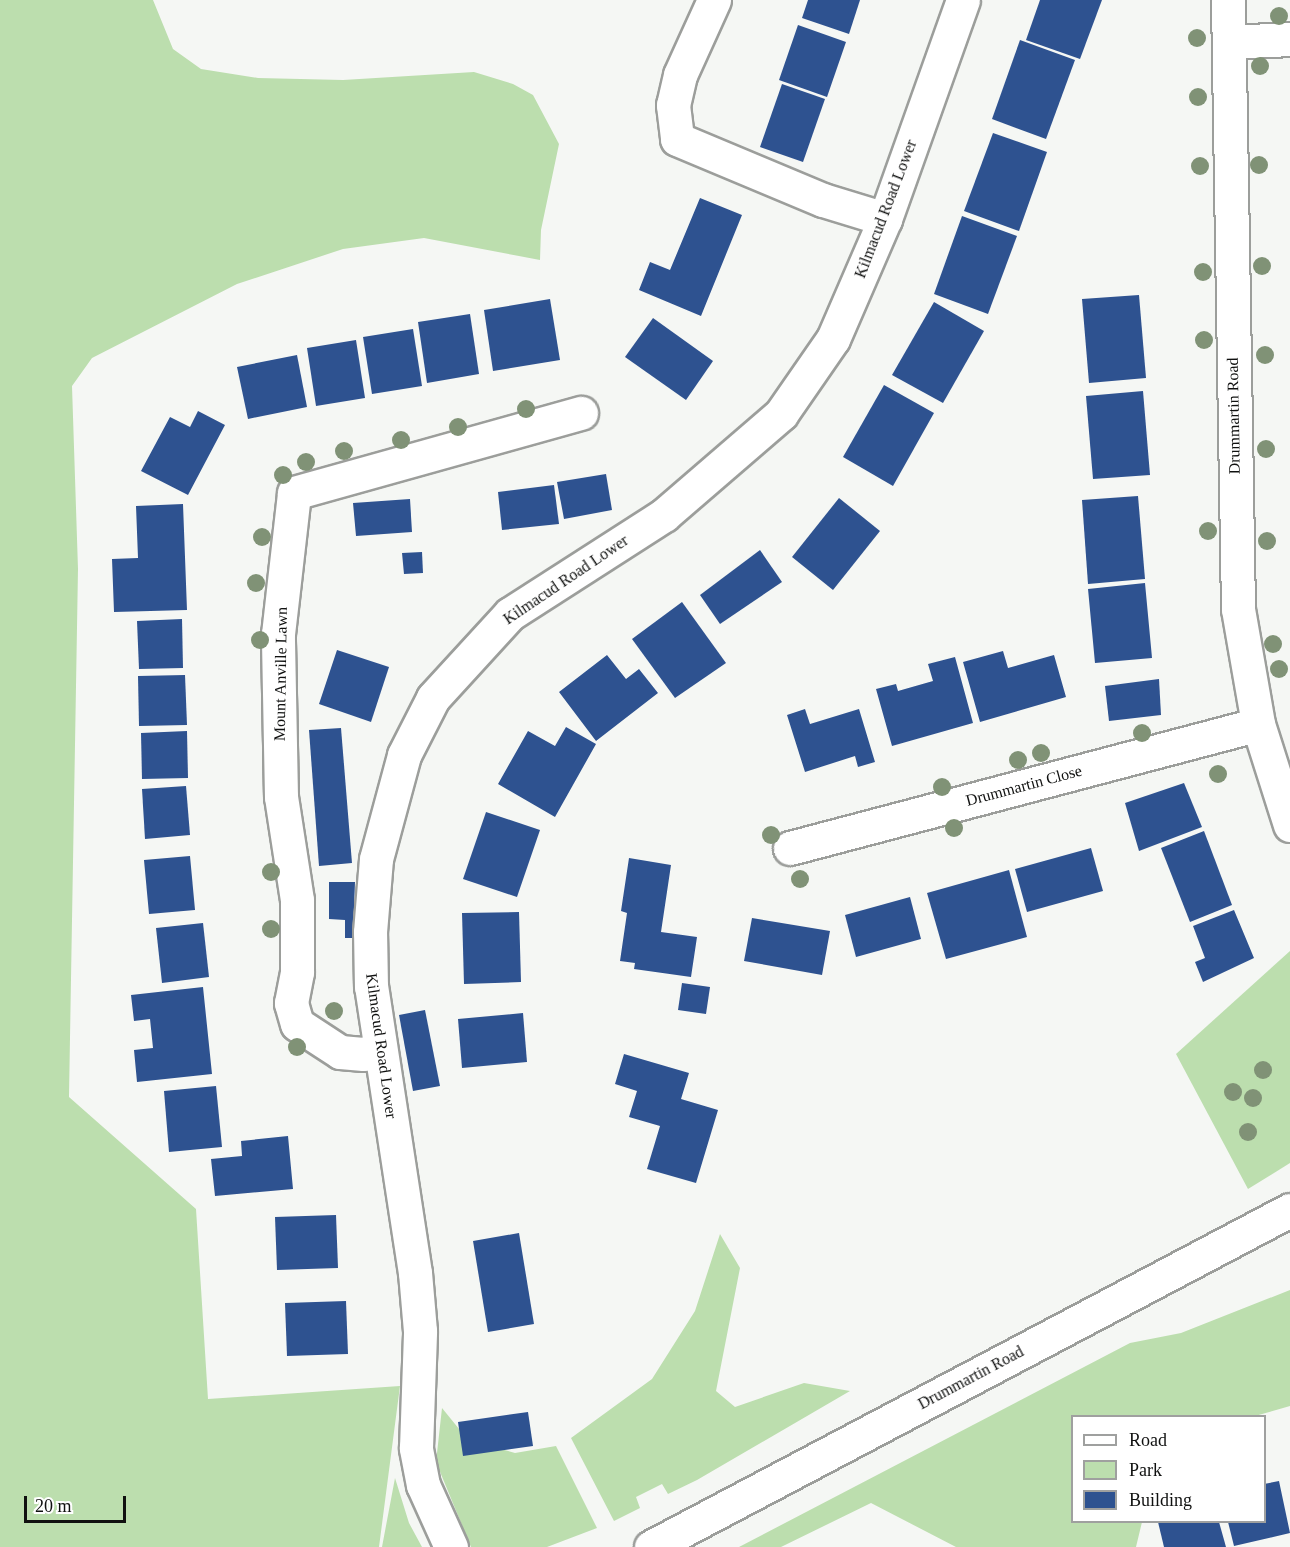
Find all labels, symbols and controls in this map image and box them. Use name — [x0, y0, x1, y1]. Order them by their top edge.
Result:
street label: Kilmacud Road Lower — [851, 137, 921, 281]
street label: Drummartin Road — [1223, 357, 1245, 475]
street label: Kilmacud Road Lower — [500, 531, 632, 629]
street label: Mount Anville Lawn — [270, 606, 292, 742]
street label: Drummartin Close — [964, 761, 1084, 811]
street label: Kilmacud Road Lower — [361, 972, 401, 1120]
street label: Drummartin Road — [915, 1342, 1027, 1414]
legend — [1071, 1415, 1266, 1523]
text: Road — [1129, 1430, 1167, 1450]
text: Park — [1129, 1460, 1162, 1480]
scale bar — [27, 1484, 129, 1522]
text: Building — [1129, 1490, 1192, 1510]
text: 20 m — [35, 1496, 72, 1516]

